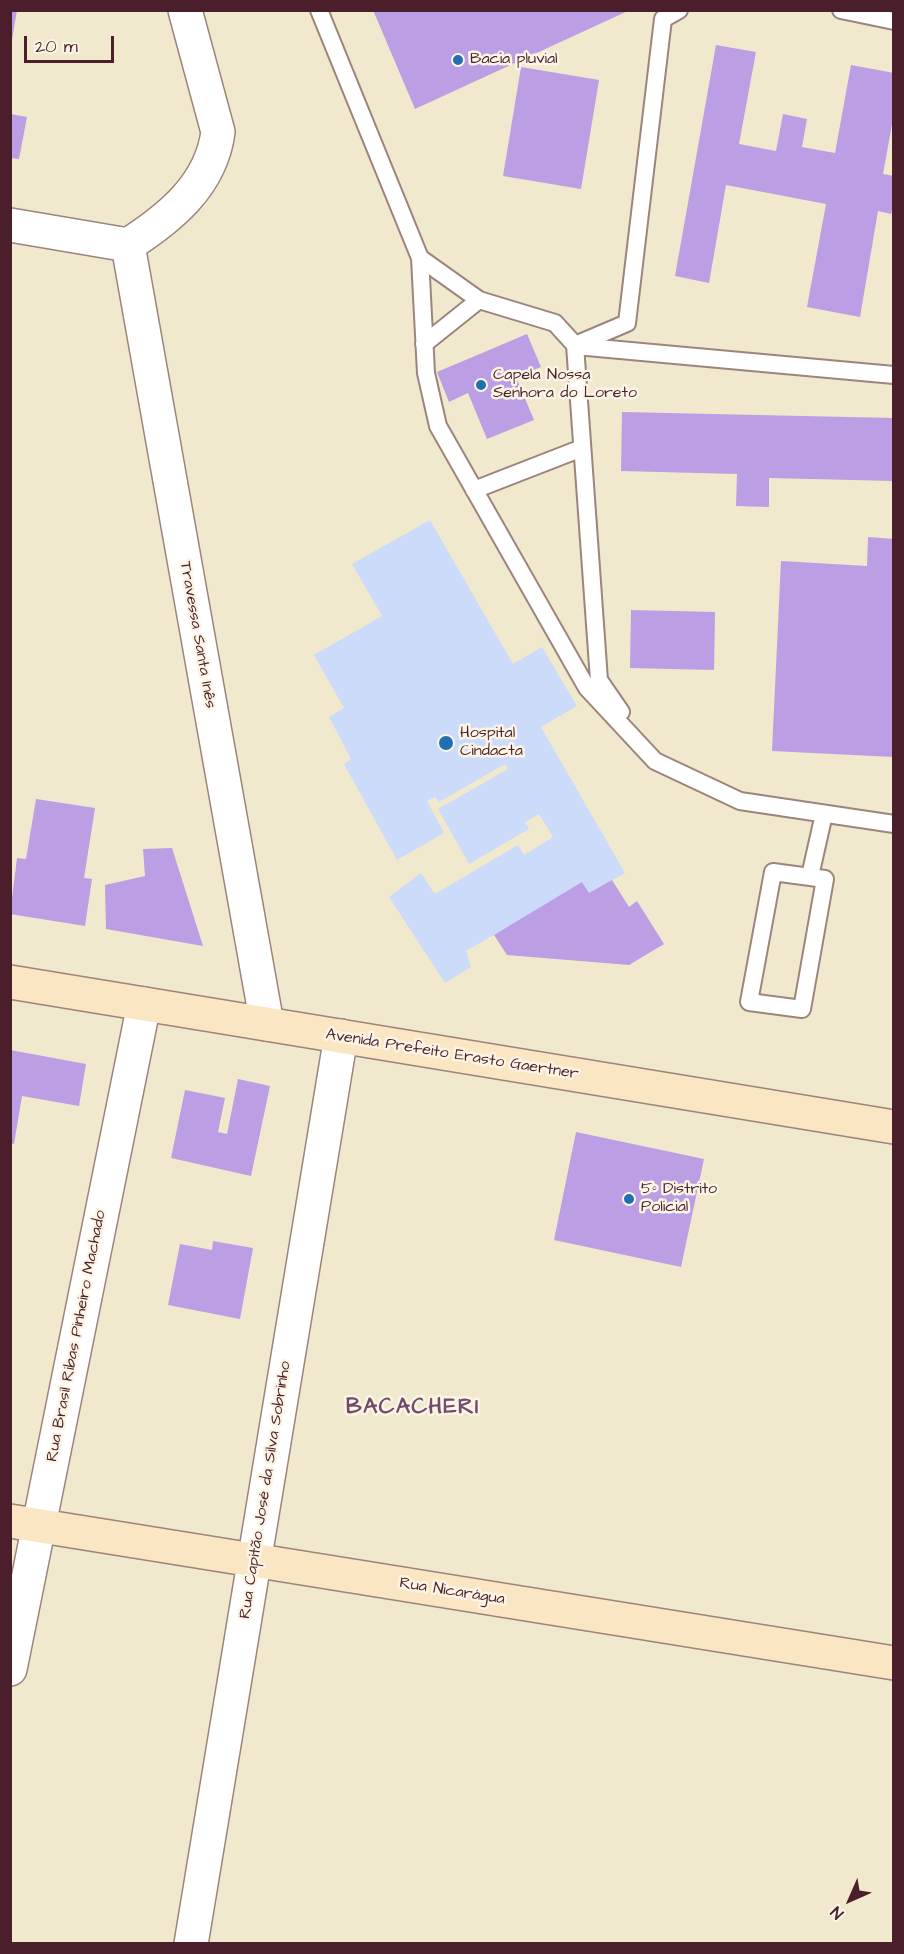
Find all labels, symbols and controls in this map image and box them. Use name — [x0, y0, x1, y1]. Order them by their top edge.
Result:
scale bar — [27, 24, 117, 62]
text: 20 m — [35, 34, 78, 59]
place label: Bacia pluvial — [470, 50, 558, 70]
marker: Bacia pluvial — [451, 53, 465, 67]
place label: Capela Nossa Senhora do Loreto — [493, 366, 637, 404]
marker: Capela Nossa Senhora do Loreto — [474, 378, 488, 392]
street label: Travessa Santa Inês — [175, 560, 219, 710]
place label: Hospital Cindacta — [460, 724, 523, 762]
marker: Hospital Cindacta — [437, 734, 455, 752]
street label: Avenida Prefeito Erasto Gaertner — [324, 1026, 580, 1084]
place label: 5º Distrito Policial — [641, 1180, 717, 1218]
marker: 5º Distrito Policial — [622, 1192, 636, 1206]
street label: Rua Brasil Ribas Pinheiro Machado — [43, 1209, 111, 1463]
street label: Rua Capitão José da Silva Sobrinho — [236, 1360, 296, 1620]
district label: BACACHERI — [346, 1395, 480, 1421]
street label: Rua Nicarágua — [398, 1574, 506, 1610]
north arrow — [820, 1870, 880, 1930]
text: N — [826, 1901, 849, 1924]

